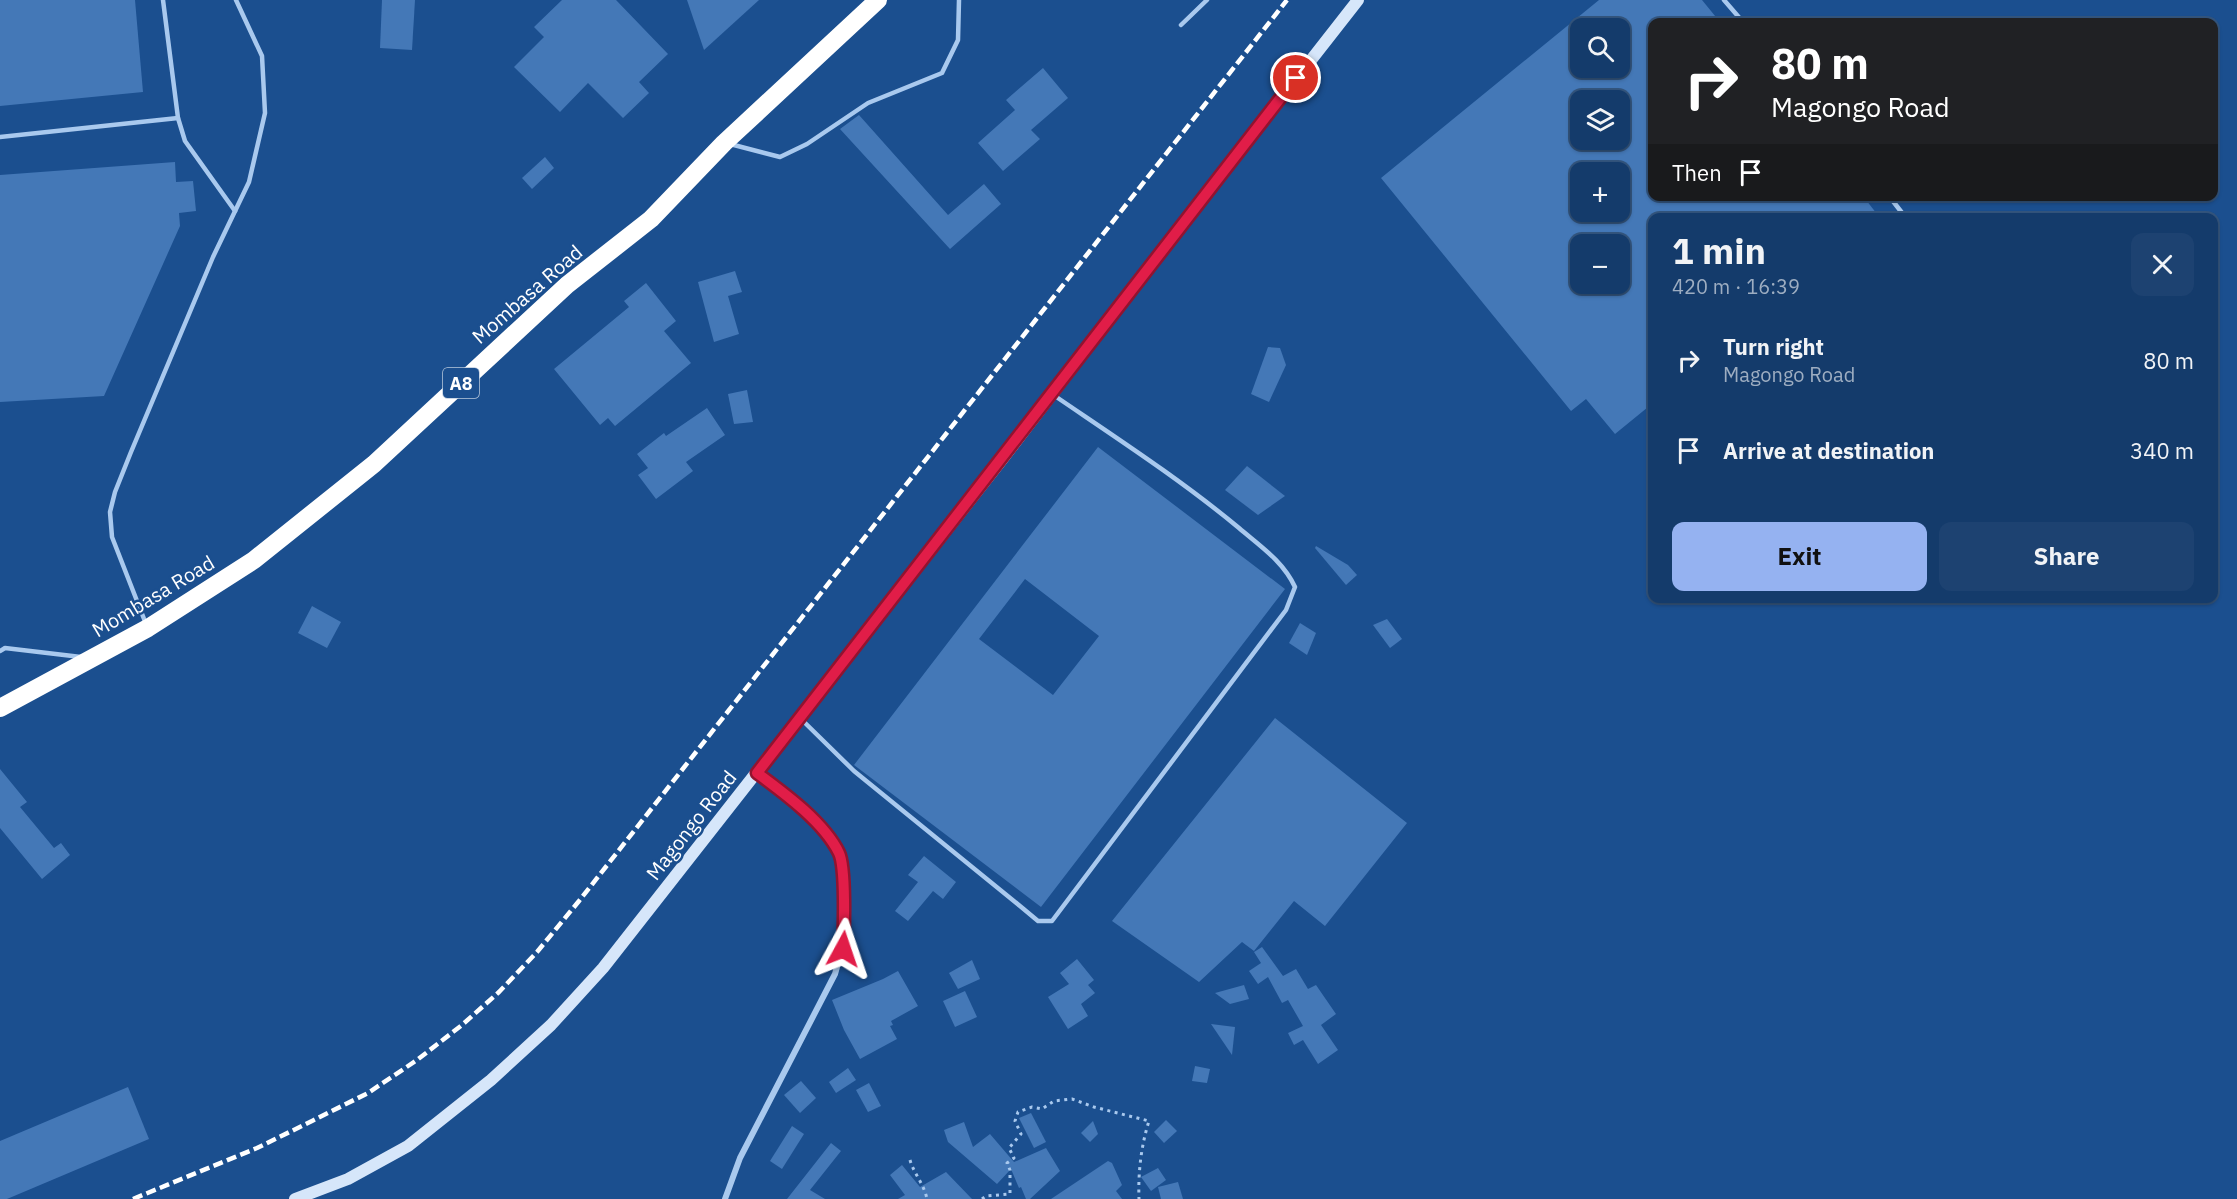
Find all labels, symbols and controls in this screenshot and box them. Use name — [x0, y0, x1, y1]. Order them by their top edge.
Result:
map controls — [1570, 18, 1630, 294]
button: search — [1570, 18, 1630, 78]
text: 80 m — [1771, 36, 1869, 91]
icon: right — [1672, 42, 1750, 120]
pin — [1270, 52, 1321, 103]
icon: arrive — [1279, 61, 1312, 94]
text: Magongo Road — [1771, 89, 1950, 124]
button: layers — [1570, 90, 1630, 150]
icon: arrive — [1734, 156, 1767, 189]
text: Then — [1672, 158, 1722, 187]
button: + — [1570, 162, 1630, 222]
text: 1 min — [1672, 227, 1766, 274]
button: close — [2131, 233, 2194, 296]
button: − — [1570, 234, 1630, 294]
street label: Mombasa Road — [466, 238, 588, 350]
text: 420 m · 16:39 — [1672, 273, 1800, 300]
text: Turn right — [1723, 332, 1824, 361]
icon: right — [1672, 344, 1705, 377]
text: 80 m — [2143, 346, 2194, 375]
text: Magongo Road — [1723, 361, 1855, 388]
road number: A8 — [443, 368, 479, 398]
icon: arrive — [1672, 434, 1705, 467]
text: Arrive at destination — [1723, 436, 1934, 465]
text: 340 m — [2130, 436, 2194, 465]
button: Exit — [1672, 522, 1927, 591]
button: Share — [1939, 522, 2194, 591]
street label: Mombasa Road — [87, 549, 219, 643]
street label: Magongo Road — [640, 765, 742, 885]
position arrow — [811, 917, 875, 981]

